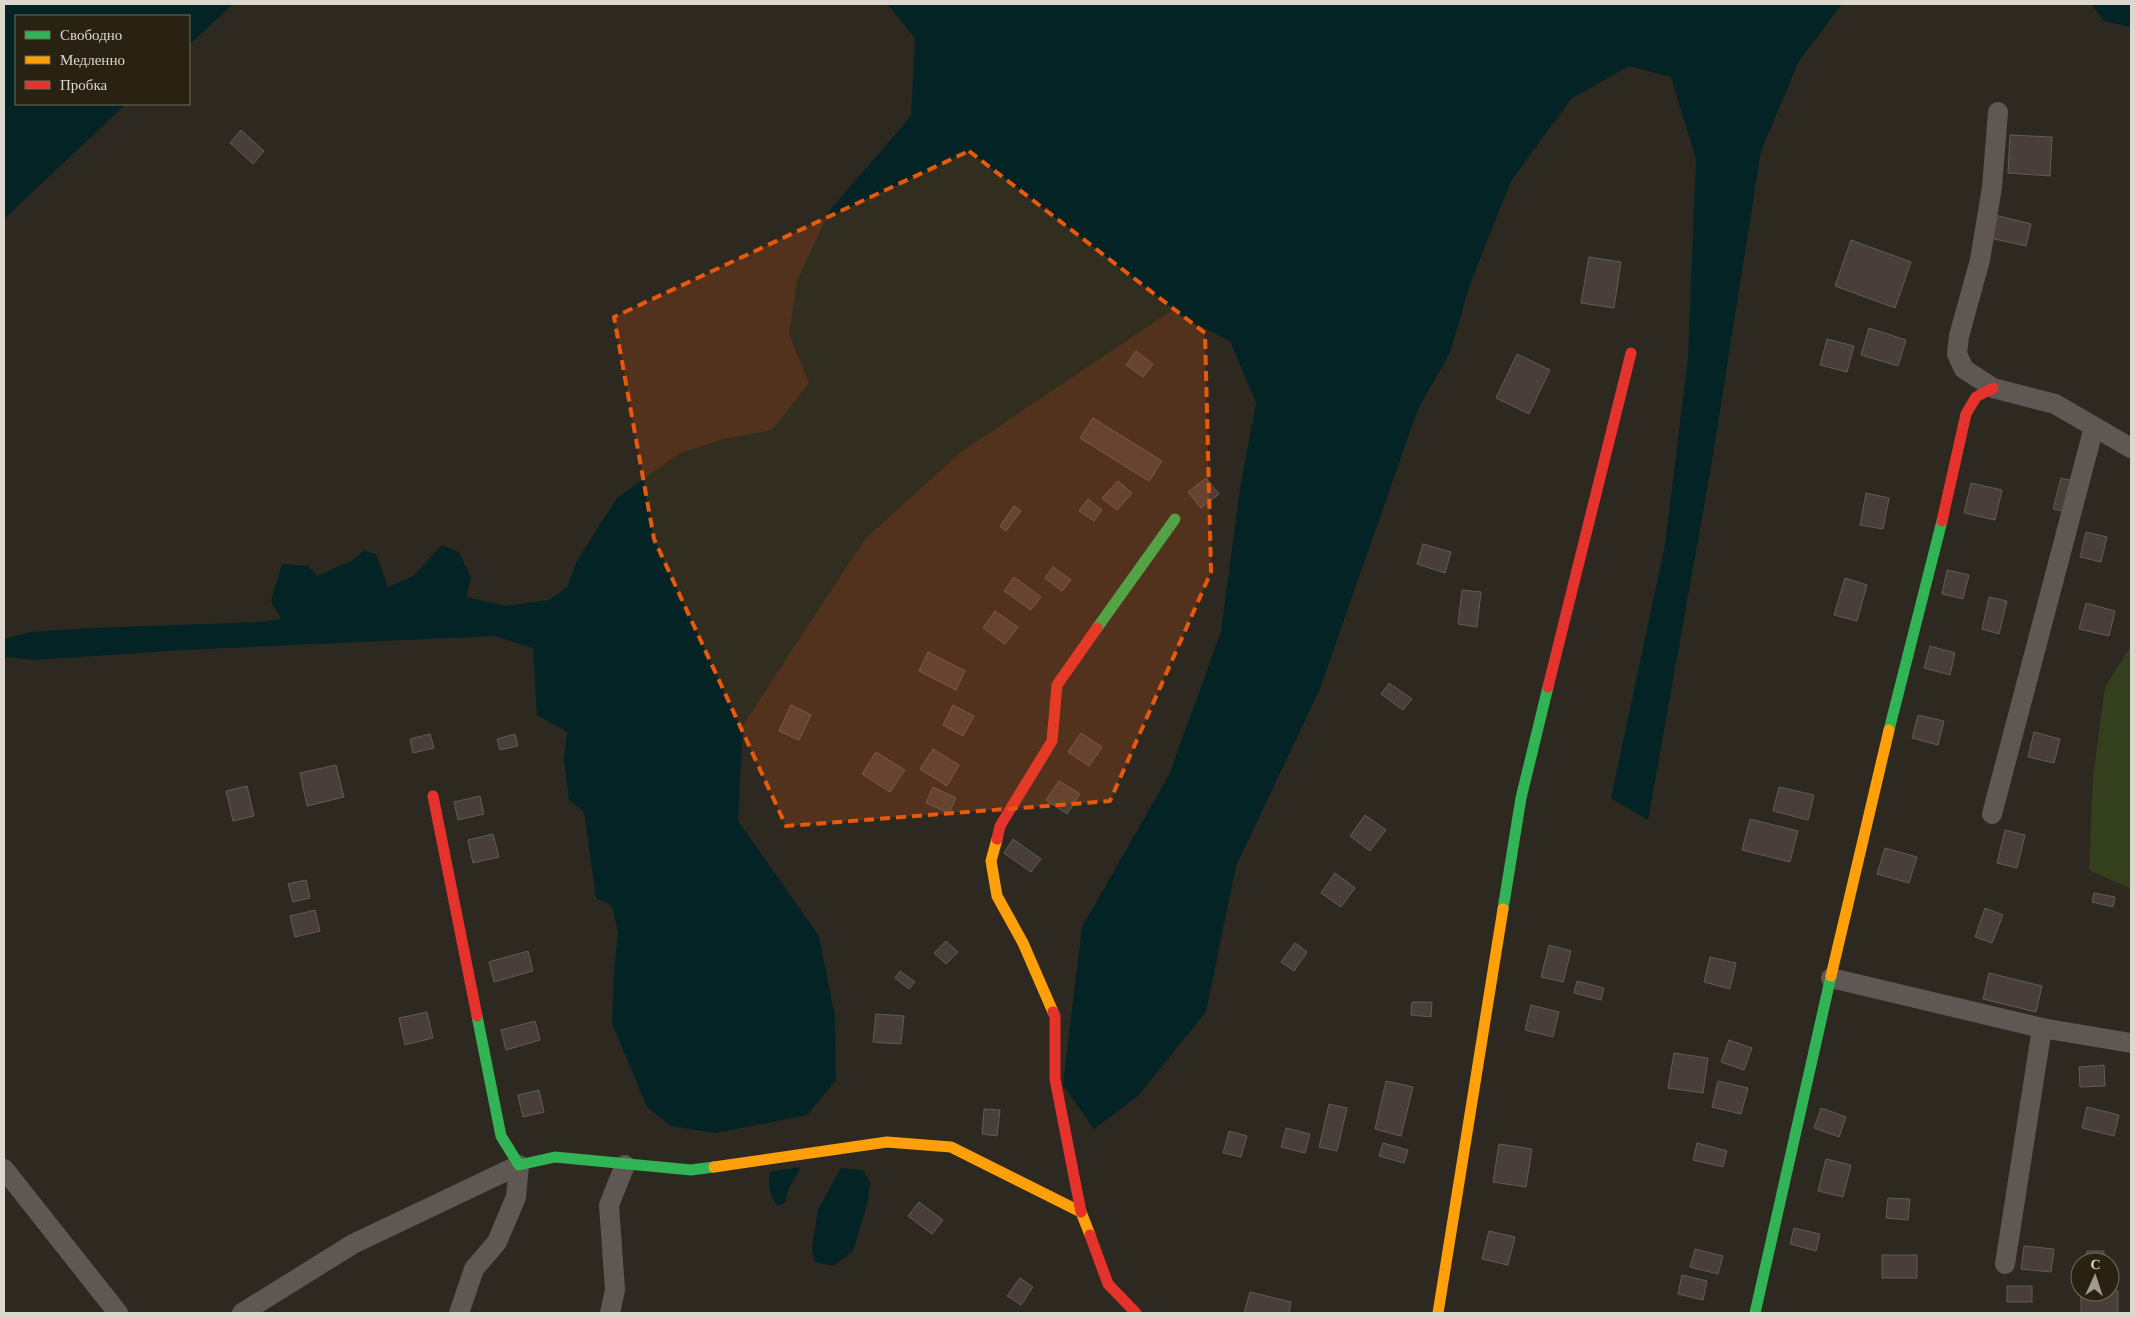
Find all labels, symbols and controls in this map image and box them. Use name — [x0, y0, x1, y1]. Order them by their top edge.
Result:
legend — [15, 15, 190, 105]
text: Свободно — [60, 25, 122, 44]
text: Медленно — [60, 50, 125, 69]
text: Пробка — [60, 75, 108, 94]
north arrow — [2070, 1252, 2120, 1302]
text: С — [2090, 1255, 2101, 1273]

